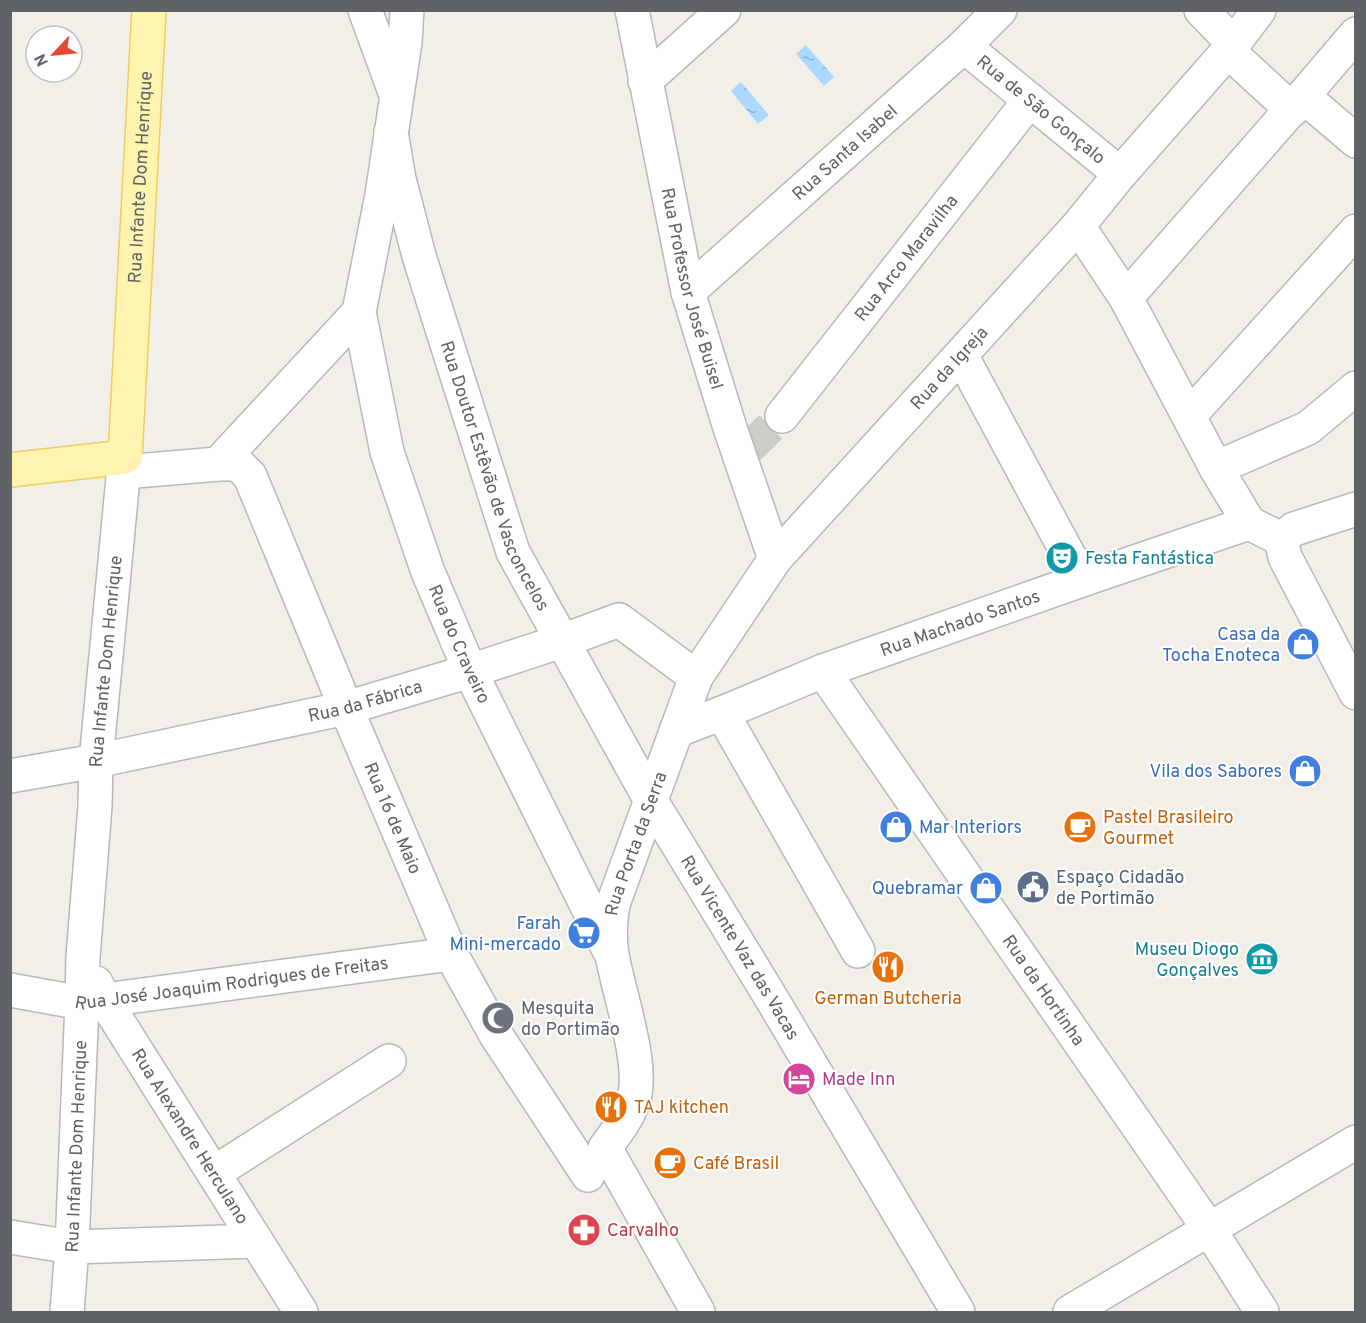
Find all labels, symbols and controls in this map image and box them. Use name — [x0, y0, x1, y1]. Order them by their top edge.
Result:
north arrow — [24, 24, 84, 84]
text: N — [31, 50, 54, 69]
street label: Rua de São Gonçalo — [971, 51, 1110, 170]
street label: Rua Infante Dom Henrique — [124, 70, 159, 284]
street label: Rua Santa Isabel — [788, 100, 903, 206]
street label: Rua Professor José Buisel — [655, 186, 727, 393]
street label: Rua Arco Maravilha — [850, 191, 964, 327]
street label: Rua da Igreja — [906, 322, 994, 415]
street label: Rua Doutor Estêvão de Vasconcelos — [434, 338, 553, 616]
theatre icon: Festa Fantástica — [1044, 540, 1080, 576]
place label: Festa Fantástica — [1085, 548, 1214, 571]
street label: Rua Infante Dom Henrique — [86, 554, 129, 768]
street label: Rua do Craveiro — [422, 581, 494, 708]
street label: Rua Machado Santos — [877, 586, 1044, 663]
place label: Casa da Tocha Enoteca — [1162, 624, 1280, 668]
shop icon: Casa da Tocha Enoteca — [1285, 626, 1321, 662]
street label: Rua da Fábrica — [306, 676, 425, 729]
shop icon: Vila dos Sabores — [1287, 753, 1323, 789]
street label: Rua 16 de Maio — [358, 759, 426, 878]
place label: Vila dos Sabores — [1150, 761, 1282, 784]
street label: Rua Porta da Serra — [601, 769, 673, 918]
place label: Pastel Brasileiro Gourmet — [1103, 807, 1233, 851]
shop icon: Mar Interiors — [878, 809, 914, 845]
cafe icon: Pastel Brasileiro Gourmet — [1062, 809, 1098, 845]
place label: Mar Interiors — [919, 817, 1022, 840]
street label: Rua Vicente Vaz das Vacas — [674, 852, 804, 1045]
place label: Espaço Cidadão de Portimão — [1056, 867, 1184, 911]
public building icon: Espaço Cidadão de Portimão — [1015, 869, 1051, 905]
shop icon: Quebramar — [968, 870, 1004, 906]
place label: Quebramar — [872, 878, 963, 901]
place label: Farah Mini-mercado — [449, 913, 561, 957]
supermarket icon: Farah Mini-mercado — [566, 915, 602, 951]
street label: Rua da Hortinha — [996, 931, 1089, 1051]
place label: Museu Diogo Gonçalves — [1135, 939, 1239, 983]
museum icon: Museu Diogo Gonçalves — [1244, 941, 1280, 977]
restaurant icon: German Butcheria — [870, 949, 906, 985]
street label: Rua José Joaquim Rodrigues de Freitas — [73, 952, 390, 1017]
place label: German Butcheria — [814, 988, 962, 1011]
place label: Mesquita do Portimão — [521, 998, 620, 1042]
mosque icon: Mesquita do Portimão — [480, 1000, 516, 1036]
street label: Rua Infante Dom Henrique — [62, 1040, 93, 1253]
street label: Rua Alexandre Herculano — [125, 1045, 253, 1229]
hotel icon: Made Inn — [781, 1061, 817, 1097]
place label: Made Inn — [822, 1069, 895, 1092]
restaurant icon: TAJ kitchen — [593, 1089, 629, 1125]
place label: TAJ kitchen — [634, 1097, 729, 1120]
cafe icon: Café Brasil — [652, 1145, 688, 1181]
place label: Café Brasil — [693, 1153, 779, 1176]
pharmacy icon: Carvalho — [566, 1212, 602, 1248]
place label: Carvalho — [607, 1220, 679, 1243]

